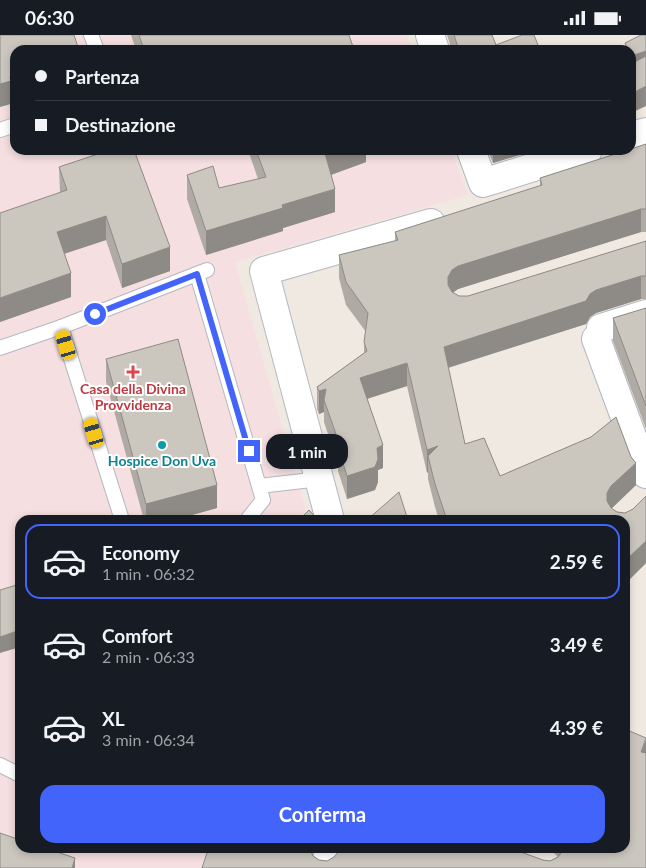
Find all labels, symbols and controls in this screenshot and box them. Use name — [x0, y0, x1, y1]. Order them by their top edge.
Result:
text: 06:30 — [25, 6, 74, 29]
text: Partenza — [65, 65, 139, 88]
text: Destinazione — [65, 113, 176, 136]
route start — [84, 303, 106, 325]
car — [54, 328, 77, 362]
marker: Casa della Divina Provvidenza — [126, 365, 140, 379]
place label: Casa della Divina Provvidenza — [80, 380, 186, 413]
car — [82, 416, 105, 450]
callout: 1 min — [266, 433, 349, 469]
marker: Hospice Don Uva — [156, 439, 168, 451]
route end — [238, 440, 260, 462]
text: 1 min — [287, 442, 327, 461]
place label: Hospice Don Uva — [108, 452, 216, 469]
icon: car — [42, 539, 87, 584]
text: Economy — [102, 541, 180, 564]
text: 2.59 € — [550, 550, 603, 573]
text: 1 min · 06:32 — [102, 564, 195, 583]
icon: car — [42, 622, 87, 667]
text: Comfort — [102, 624, 173, 647]
text: 3.49 € — [550, 633, 603, 656]
text: 2 min · 06:33 — [102, 647, 195, 666]
icon: car — [42, 705, 87, 750]
text: XL — [102, 707, 125, 730]
text: 4.39 € — [550, 716, 603, 739]
text: 3 min · 06:34 — [102, 730, 195, 749]
button: Conferma — [40, 785, 605, 843]

